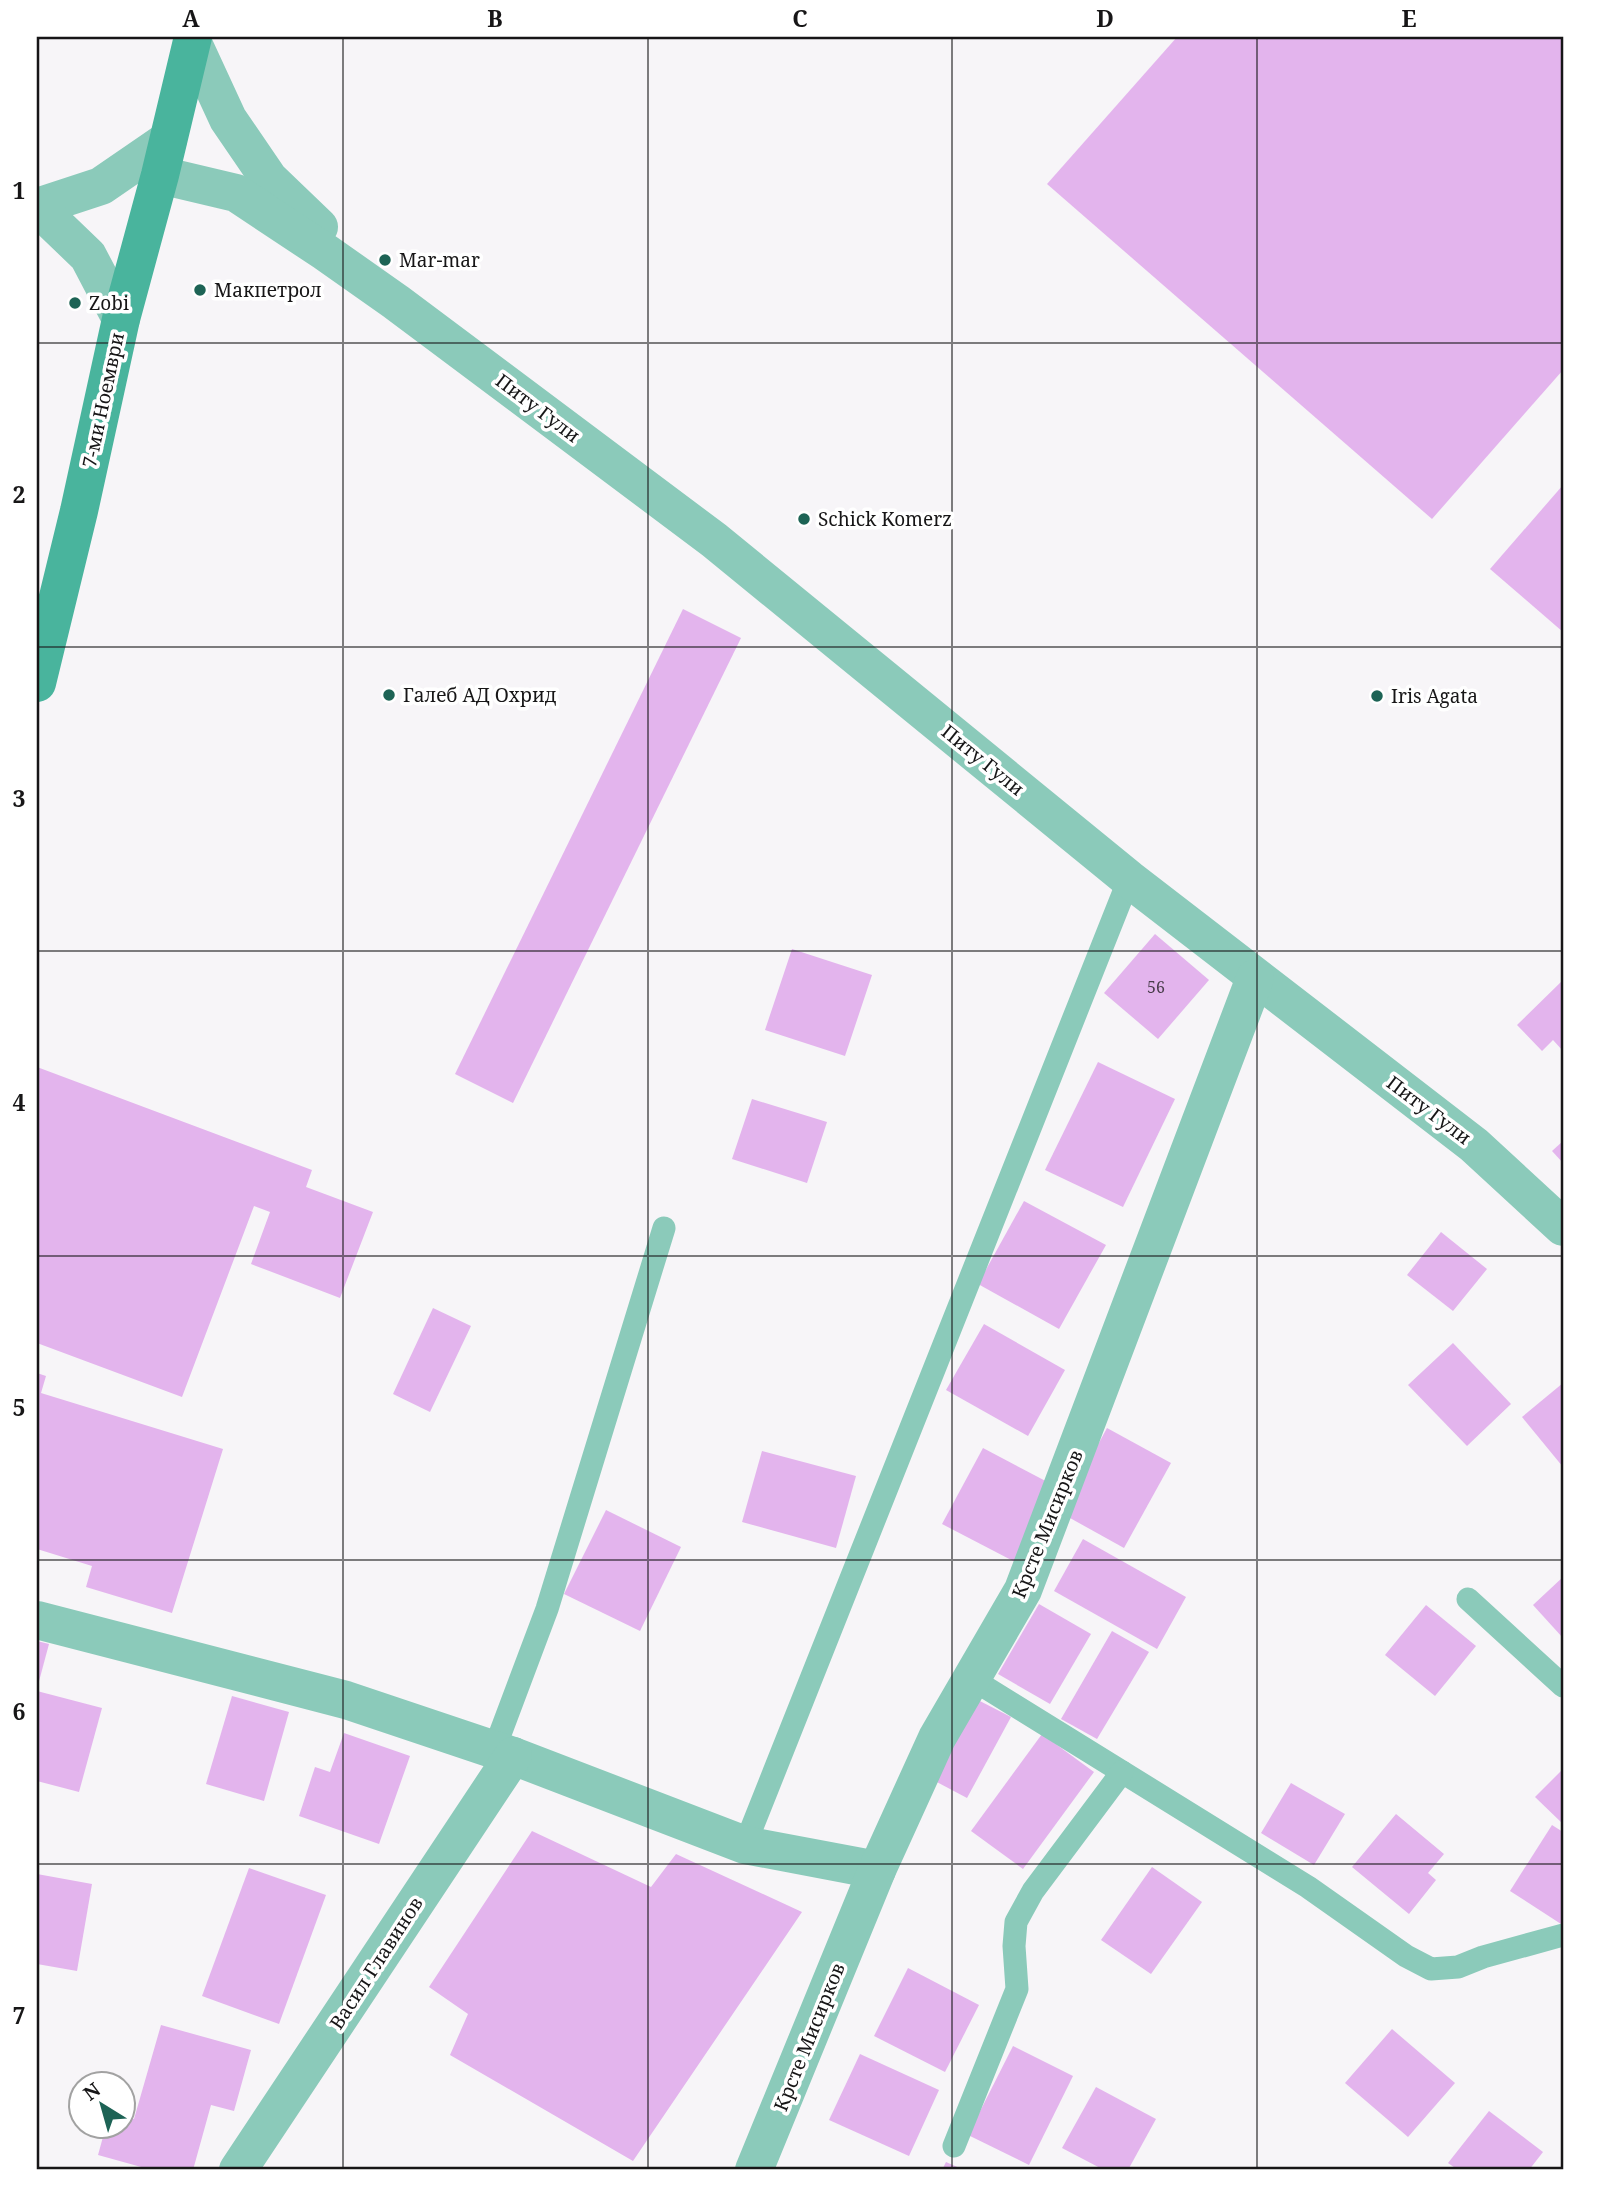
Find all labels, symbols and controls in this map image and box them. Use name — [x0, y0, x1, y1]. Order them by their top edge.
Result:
text: A — [182, 2, 200, 34]
text: B — [487, 2, 503, 34]
text: C — [792, 2, 808, 34]
text: D — [1096, 2, 1114, 34]
text: E — [1401, 2, 1417, 34]
text: 1 — [13, 174, 26, 206]
place label: Mar-mar — [399, 247, 480, 273]
marker: Mar-mar — [377, 252, 393, 268]
place label: Макпетрол — [214, 277, 322, 303]
marker: Макпетрол — [192, 282, 208, 298]
place label: Zobi — [89, 290, 129, 316]
marker: Zobi — [67, 295, 83, 311]
street label: 7-ми Ноември — [76, 330, 130, 470]
street label: Питу Гули — [490, 368, 586, 448]
text: 2 — [13, 478, 26, 510]
place label: Schick Komerz — [818, 506, 952, 532]
marker: Schick Komerz — [796, 511, 812, 527]
place label: Галеб АД Охрид — [403, 682, 557, 708]
place label: Iris Agata — [1391, 683, 1478, 709]
marker: Галеб АД Охрид — [381, 687, 397, 703]
marker: Iris Agata — [1369, 688, 1385, 704]
street label: Питу Гули — [936, 719, 1030, 802]
text: 3 — [13, 782, 26, 814]
house number: 56 — [1147, 976, 1165, 998]
street label: Питу Гули — [1381, 1070, 1477, 1150]
text: 4 — [13, 1086, 26, 1118]
text: 5 — [13, 1391, 26, 1423]
street label: Крсте Мисирков — [1005, 1446, 1089, 1602]
text: 6 — [13, 1695, 26, 1727]
street label: Васил Главинов — [323, 1892, 429, 2034]
street label: Крсте Мисирков — [767, 1959, 851, 2115]
text: 7 — [13, 1999, 26, 2031]
north arrow — [66, 2070, 136, 2140]
text: N — [78, 2077, 106, 2106]

